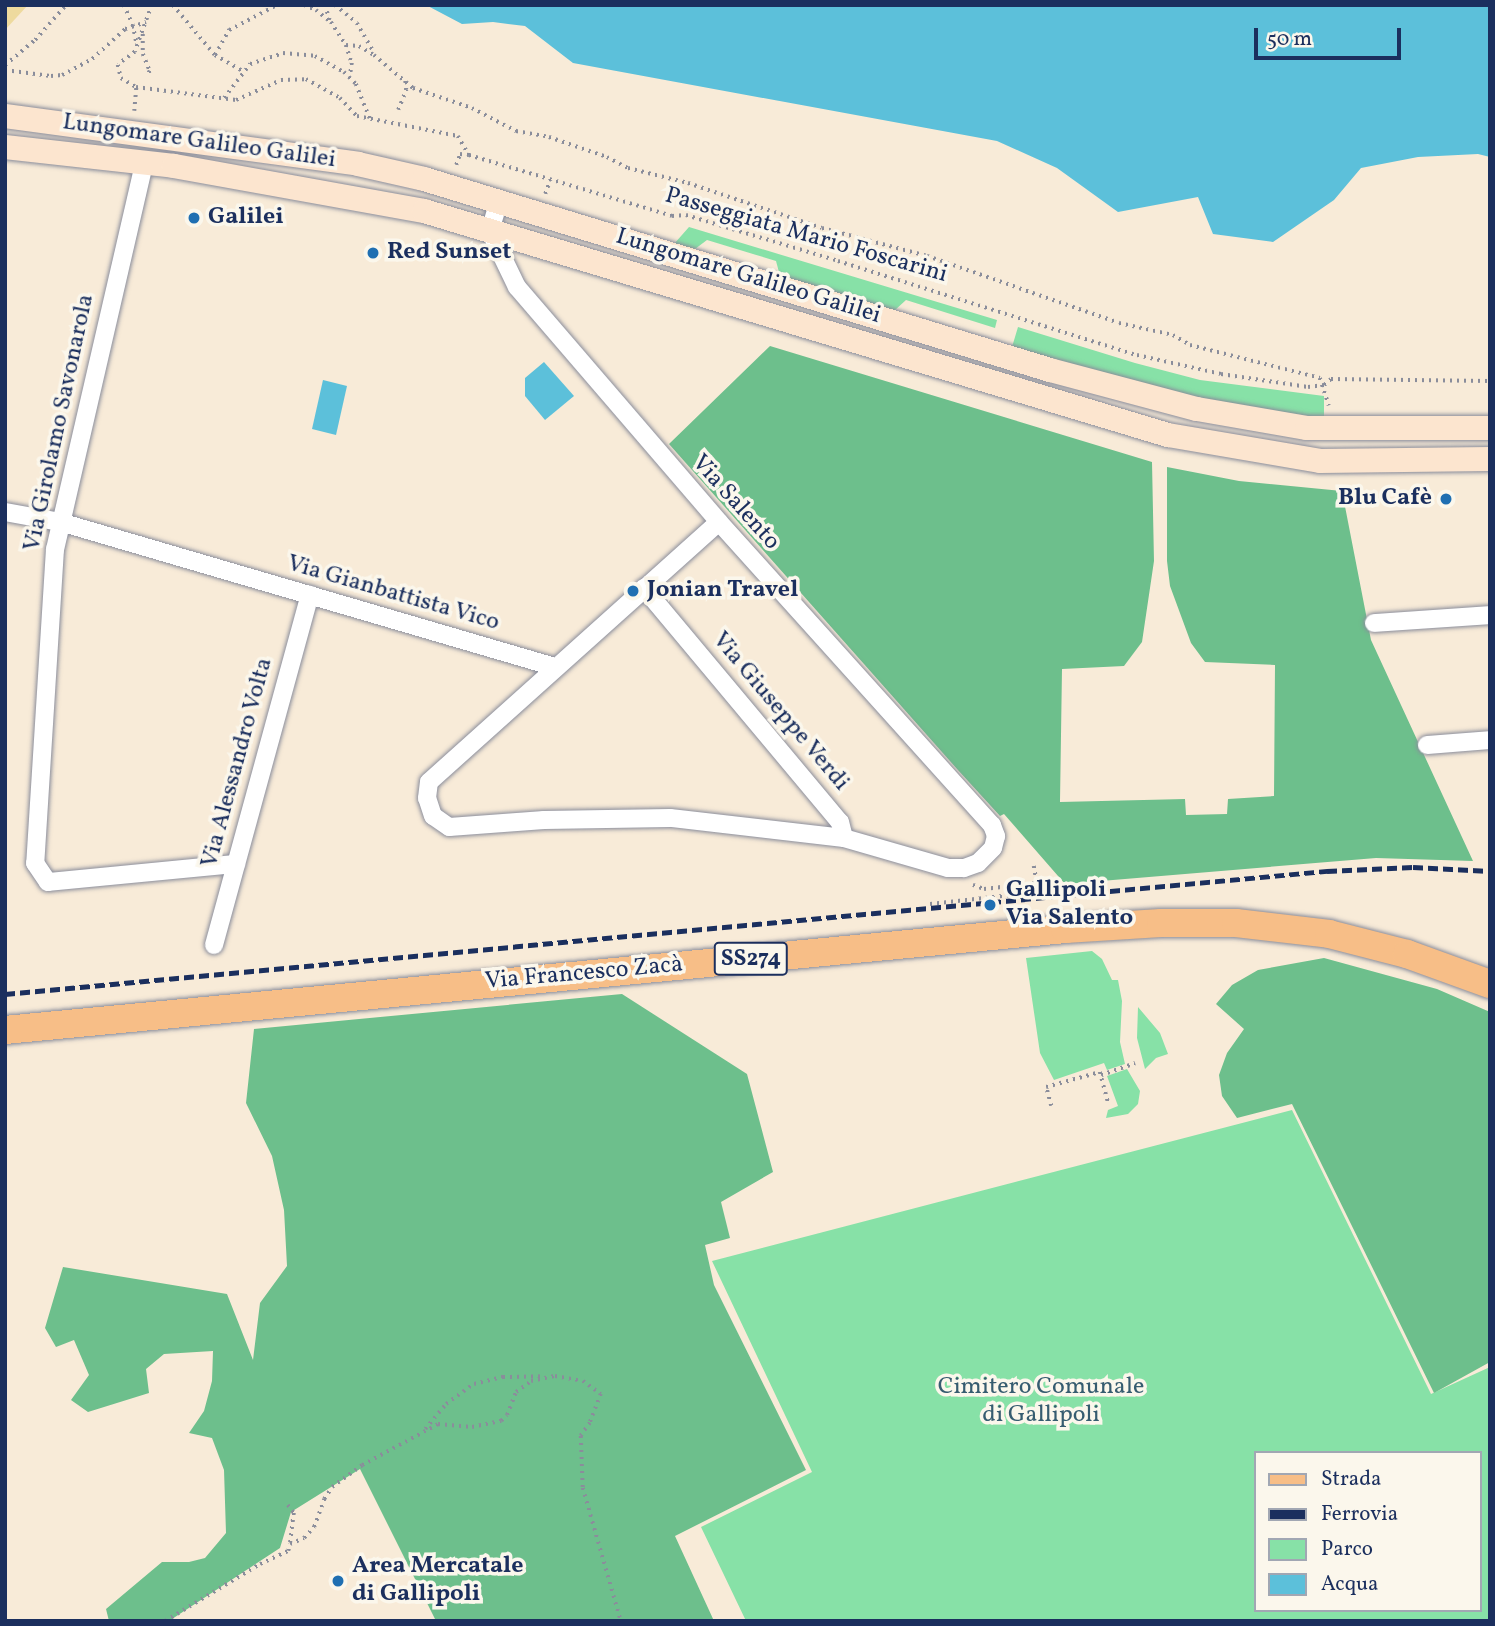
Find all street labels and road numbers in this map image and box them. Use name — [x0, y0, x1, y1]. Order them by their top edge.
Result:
street label: Lungomare Galileo Galilei — [61, 109, 337, 175]
street label: Passeggiata Mario Foscarini — [662, 182, 950, 290]
street label: Lungomare Galileo Galilei — [612, 223, 884, 331]
street label: Via Girolamo Savonarola — [19, 292, 101, 554]
street label: Via Salento — [685, 449, 785, 557]
street label: Via Gianbattista Vico — [283, 550, 503, 638]
street label: Via Giuseppe Verdi — [705, 626, 855, 798]
street label: Via Alessandro Volta — [196, 655, 280, 871]
road number: SS274 — [712, 940, 790, 978]
street label: Via Francesco Zacà — [484, 951, 684, 997]

